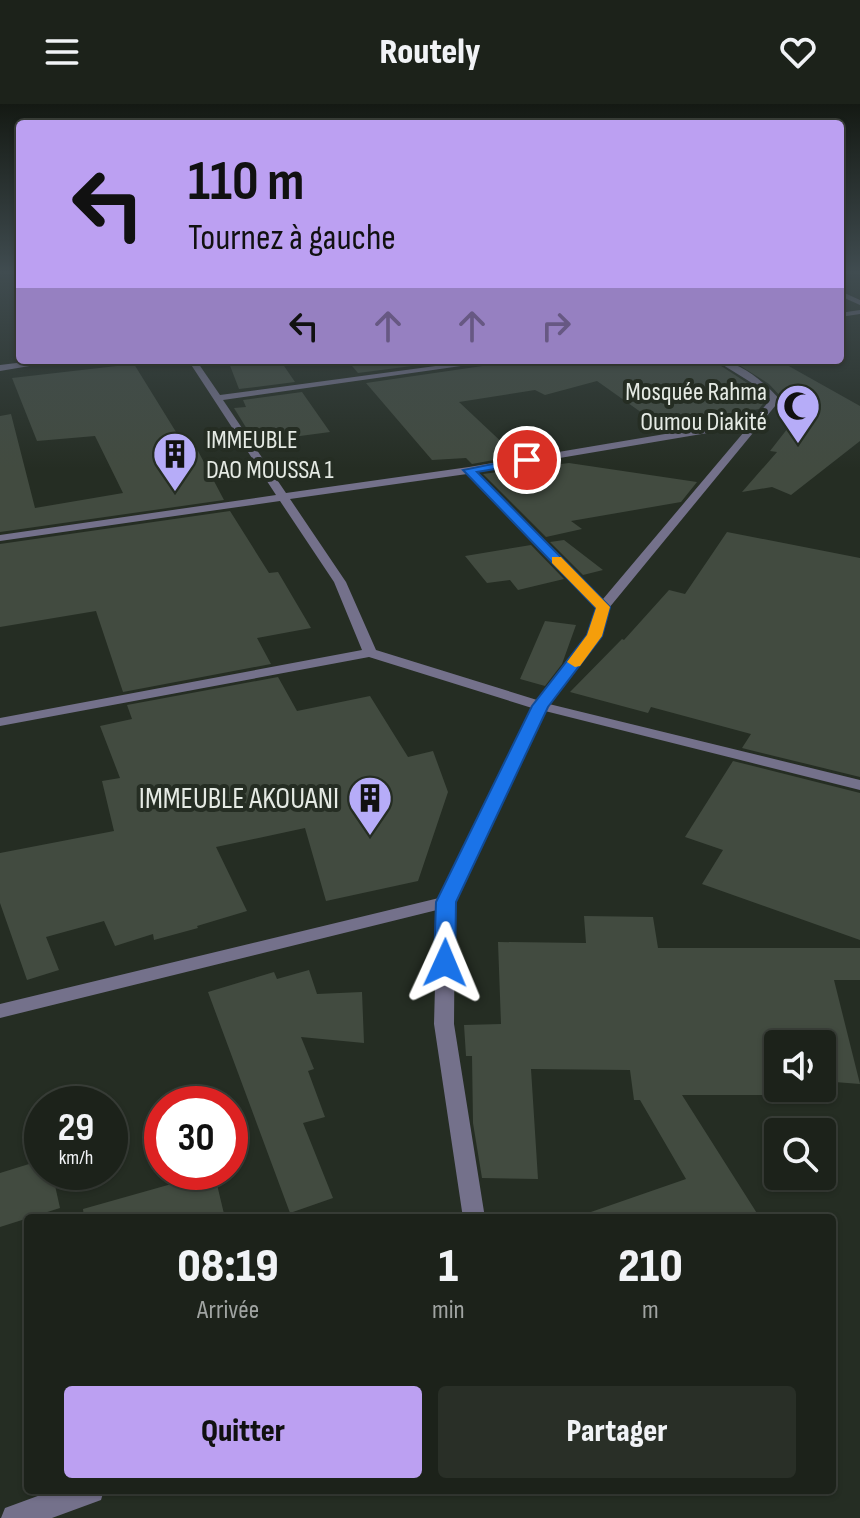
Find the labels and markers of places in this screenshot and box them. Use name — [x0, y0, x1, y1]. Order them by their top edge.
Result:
place label: Mosquée Rahma Oumou Diakité — [625, 377, 767, 438]
mosque icon: Mosquée Rahma Oumou Diakité — [774, 382, 822, 445]
place label: IMMEUBLE DAO MOUSSA 1 — [206, 425, 334, 486]
pin — [493, 426, 561, 494]
building icon: IMMEUBLE DAO MOUSSA 1 — [151, 430, 199, 493]
building icon: IMMEUBLE AKOUANI — [346, 774, 394, 837]
place label: IMMEUBLE AKOUANI — [139, 781, 339, 817]

